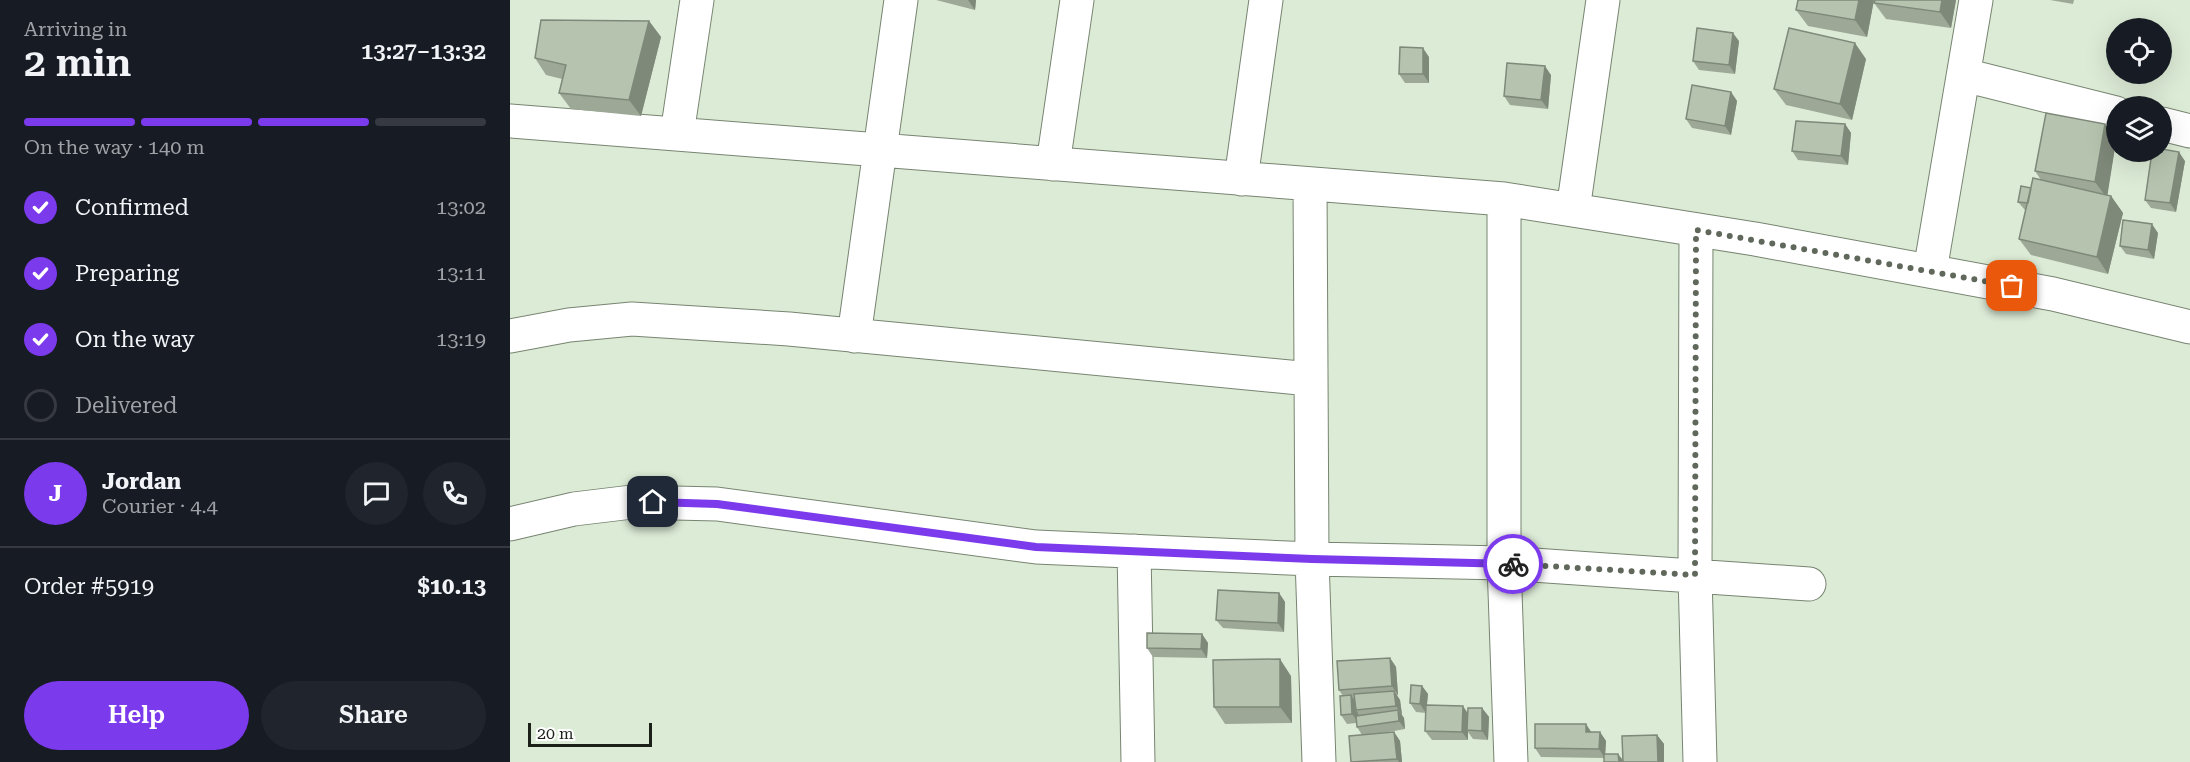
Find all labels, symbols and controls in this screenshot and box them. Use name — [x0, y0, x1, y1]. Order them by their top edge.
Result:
text: Arriving in — [24, 17, 127, 41]
map controls — [2106, 18, 2172, 162]
button: locate — [2106, 18, 2172, 84]
text: 13:27–13:32 — [361, 39, 486, 64]
text: 2 min — [24, 40, 131, 86]
button: layers — [2106, 96, 2172, 162]
text: On the way · 140 m — [24, 135, 205, 159]
icon: check — [24, 191, 57, 224]
text: Confirmed — [75, 195, 189, 220]
text: 13:02 — [436, 195, 486, 219]
icon: check — [24, 257, 57, 290]
pin — [1986, 260, 2037, 311]
text: Preparing — [75, 261, 179, 286]
text: 13:11 — [436, 261, 486, 285]
icon: bag — [1995, 269, 2028, 302]
icon: check — [24, 323, 57, 356]
text: On the way — [75, 327, 195, 352]
text: 13:19 — [436, 327, 486, 351]
text: Delivered — [75, 393, 177, 418]
button: chat — [345, 462, 408, 525]
button: phone — [423, 462, 486, 525]
text: Jordan — [102, 469, 181, 494]
pin — [627, 476, 678, 527]
text: J — [49, 481, 62, 506]
icon: home — [636, 485, 669, 518]
text: Courier · 4.4 — [102, 494, 218, 518]
courier — [1483, 534, 1543, 594]
icon: bike — [1497, 548, 1530, 581]
text: Order #5919 — [24, 574, 154, 599]
text: $10.13 — [417, 574, 486, 599]
button: Help — [24, 681, 249, 750]
button: Share — [261, 681, 486, 750]
scale bar — [528, 720, 652, 748]
text: 20 m — [537, 724, 574, 743]

